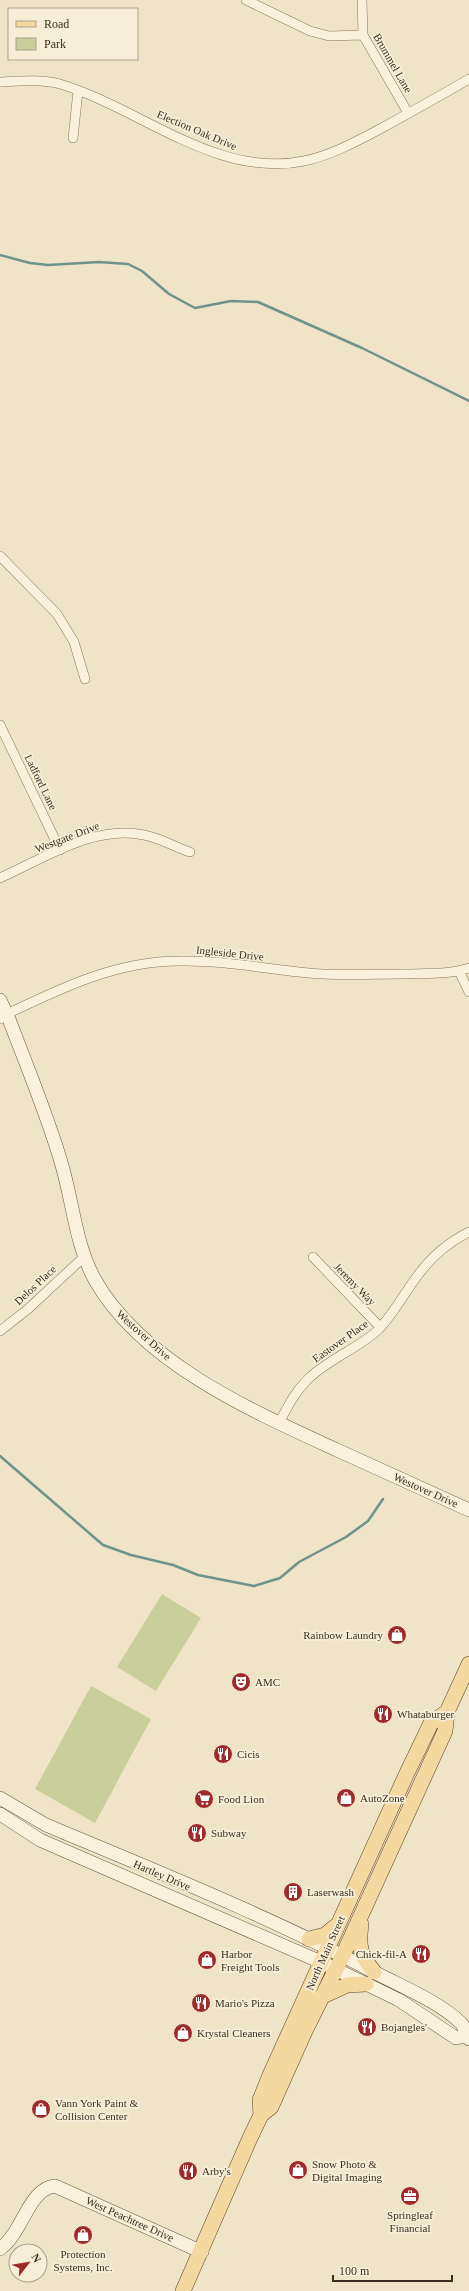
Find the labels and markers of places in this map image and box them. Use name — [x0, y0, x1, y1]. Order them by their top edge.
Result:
shop icon: Rainbow Laundry — [386, 1624, 408, 1646]
place label: Rainbow Laundry — [303, 1629, 383, 1641]
theatre icon: AMC — [230, 1671, 252, 1693]
place label: AMC — [255, 1676, 280, 1688]
restaurant icon: Whataburger — [372, 1703, 394, 1725]
place label: Whataburger — [397, 1708, 455, 1720]
restaurant icon: Cicis — [212, 1743, 234, 1765]
place label: Cicis — [237, 1748, 260, 1760]
shop icon: AutoZone — [335, 1787, 357, 1809]
supermarket icon: Food Lion — [193, 1788, 215, 1810]
place label: AutoZone — [360, 1792, 405, 1804]
place label: Food Lion — [218, 1793, 265, 1805]
restaurant icon: Subway — [186, 1822, 208, 1844]
place label: Subway — [211, 1827, 247, 1839]
building icon: Laserwash — [282, 1881, 304, 1903]
place label: Laserwash — [307, 1886, 355, 1898]
restaurant icon: Chick-fil-A — [410, 1943, 432, 1965]
place label: Harbor Freight Tools — [221, 1948, 280, 1973]
place label: Chick-fil-A — [356, 1948, 407, 1960]
shop icon: Harbor Freight Tools — [196, 1949, 218, 1971]
restaurant icon: Mario's Pizza — [190, 1992, 212, 2014]
place label: Mario's Pizza — [215, 1997, 275, 2009]
restaurant icon: Bojangles' — [356, 2016, 378, 2038]
place label: Bojangles' — [381, 2021, 427, 2033]
shop icon: Krystal Cleaners — [172, 2022, 194, 2044]
place label: Krystal Cleaners — [197, 2027, 271, 2039]
place label: Vann York Paint & Collision Center — [55, 2097, 139, 2122]
shop icon: Vann York Paint & Collision Center — [30, 2098, 52, 2120]
place label: Snow Photo & Digital Imaging — [312, 2158, 382, 2183]
shop icon: Snow Photo & Digital Imaging — [287, 2159, 309, 2181]
restaurant icon: Arby's — [177, 2160, 199, 2182]
place label: Arby's — [202, 2165, 231, 2177]
office icon: Springleaf Financial — [399, 2185, 421, 2207]
place label: Springleaf Financial — [387, 2209, 433, 2234]
shop icon: Protection Systems, Inc. — [72, 2224, 94, 2246]
place label: Protection Systems, Inc. — [54, 2248, 113, 2273]

